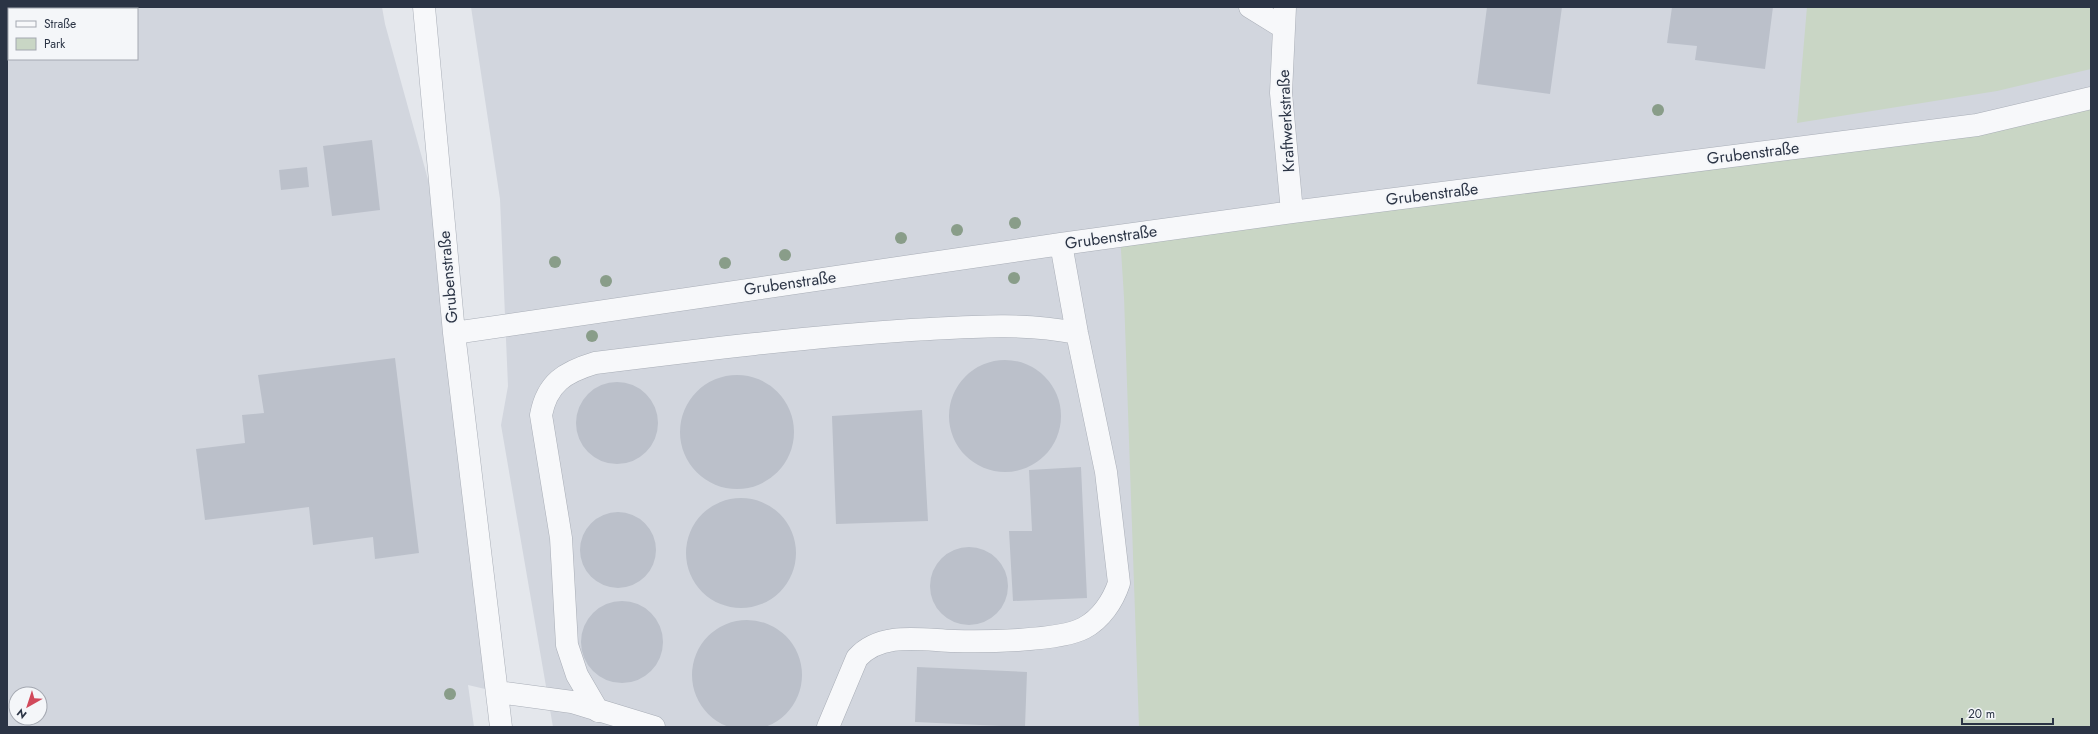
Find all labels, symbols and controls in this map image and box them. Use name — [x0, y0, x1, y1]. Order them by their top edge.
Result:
legend — [8, 8, 138, 60]
text: Straße — [44, 15, 76, 33]
text: Park — [44, 35, 66, 53]
street label: Kraftwerkstraße — [1272, 69, 1300, 173]
street label: Grubenstraße — [1706, 136, 1800, 170]
street label: Grubenstraße — [1385, 177, 1479, 211]
street label: Grubenstraße — [1063, 219, 1159, 255]
street label: Grubenstraße — [432, 230, 464, 324]
street label: Grubenstraße — [742, 265, 838, 301]
north arrow — [8, 686, 48, 726]
scale bar — [1962, 700, 2053, 726]
text: N — [13, 705, 30, 723]
text: 20 m — [1968, 705, 1995, 723]

